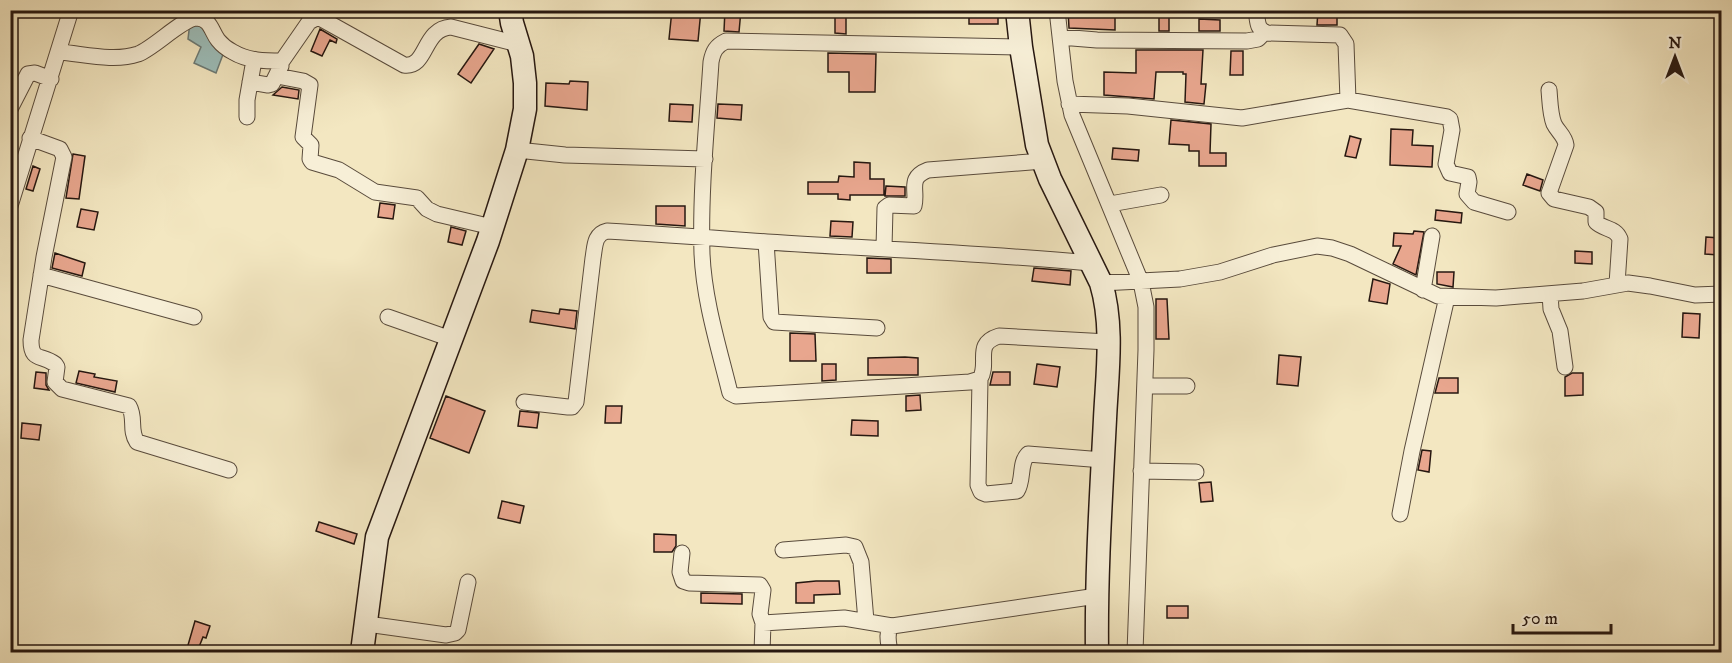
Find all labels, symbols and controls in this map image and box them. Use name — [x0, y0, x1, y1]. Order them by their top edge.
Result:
north arrow — [1645, 27, 1705, 87]
text: N — [1668, 33, 1682, 53]
scale bar — [1513, 597, 1610, 635]
text: 50 m — [1522, 608, 1558, 630]

